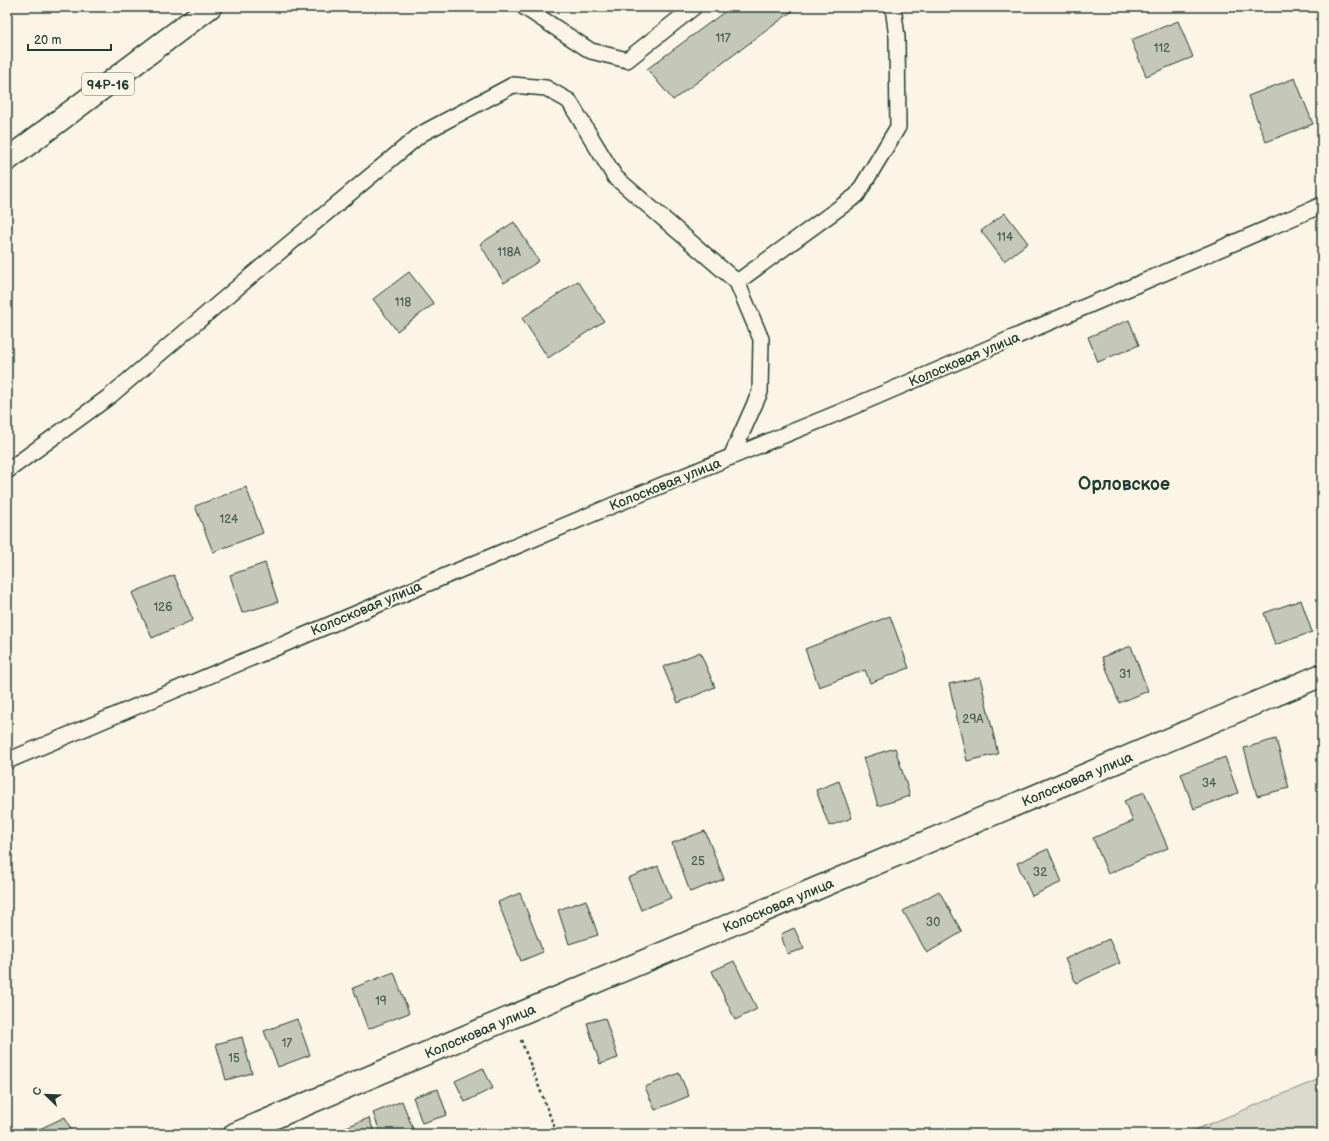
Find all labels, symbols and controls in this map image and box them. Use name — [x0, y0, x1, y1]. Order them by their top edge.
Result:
scale bar — [28, 26, 111, 52]
house number: 117 — [715, 31, 731, 46]
text: 20 m — [34, 33, 61, 48]
house number: 112 — [1154, 41, 1170, 56]
road number: 94Р-16 — [82, 73, 134, 95]
house number: 114 — [997, 230, 1014, 245]
house number: 118А — [497, 245, 522, 260]
house number: 118 — [395, 295, 411, 310]
street label: Колосковая улица — [906, 328, 1023, 390]
street label: Колосковая улица — [607, 454, 724, 515]
district label: Орловское — [1078, 474, 1170, 495]
house number: 124 — [220, 512, 239, 527]
street label: Колосковая улица — [308, 577, 425, 639]
house number: 126 — [153, 600, 173, 615]
house number: 31 — [1119, 667, 1131, 682]
house number: 29А — [962, 712, 984, 727]
street label: Колосковая улица — [1019, 748, 1136, 810]
house number: 34 — [1202, 776, 1217, 791]
house number: 25 — [691, 854, 705, 869]
house number: 32 — [1033, 865, 1047, 880]
street label: Колосковая улица — [720, 874, 837, 936]
house number: 30 — [926, 915, 940, 930]
house number: 19 — [375, 994, 387, 1009]
street label: Колосковая улица — [422, 1000, 539, 1062]
house number: 17 — [282, 1036, 292, 1051]
house number: 15 — [228, 1051, 240, 1066]
north arrow — [26, 1075, 66, 1115]
text: С — [30, 1085, 45, 1097]

